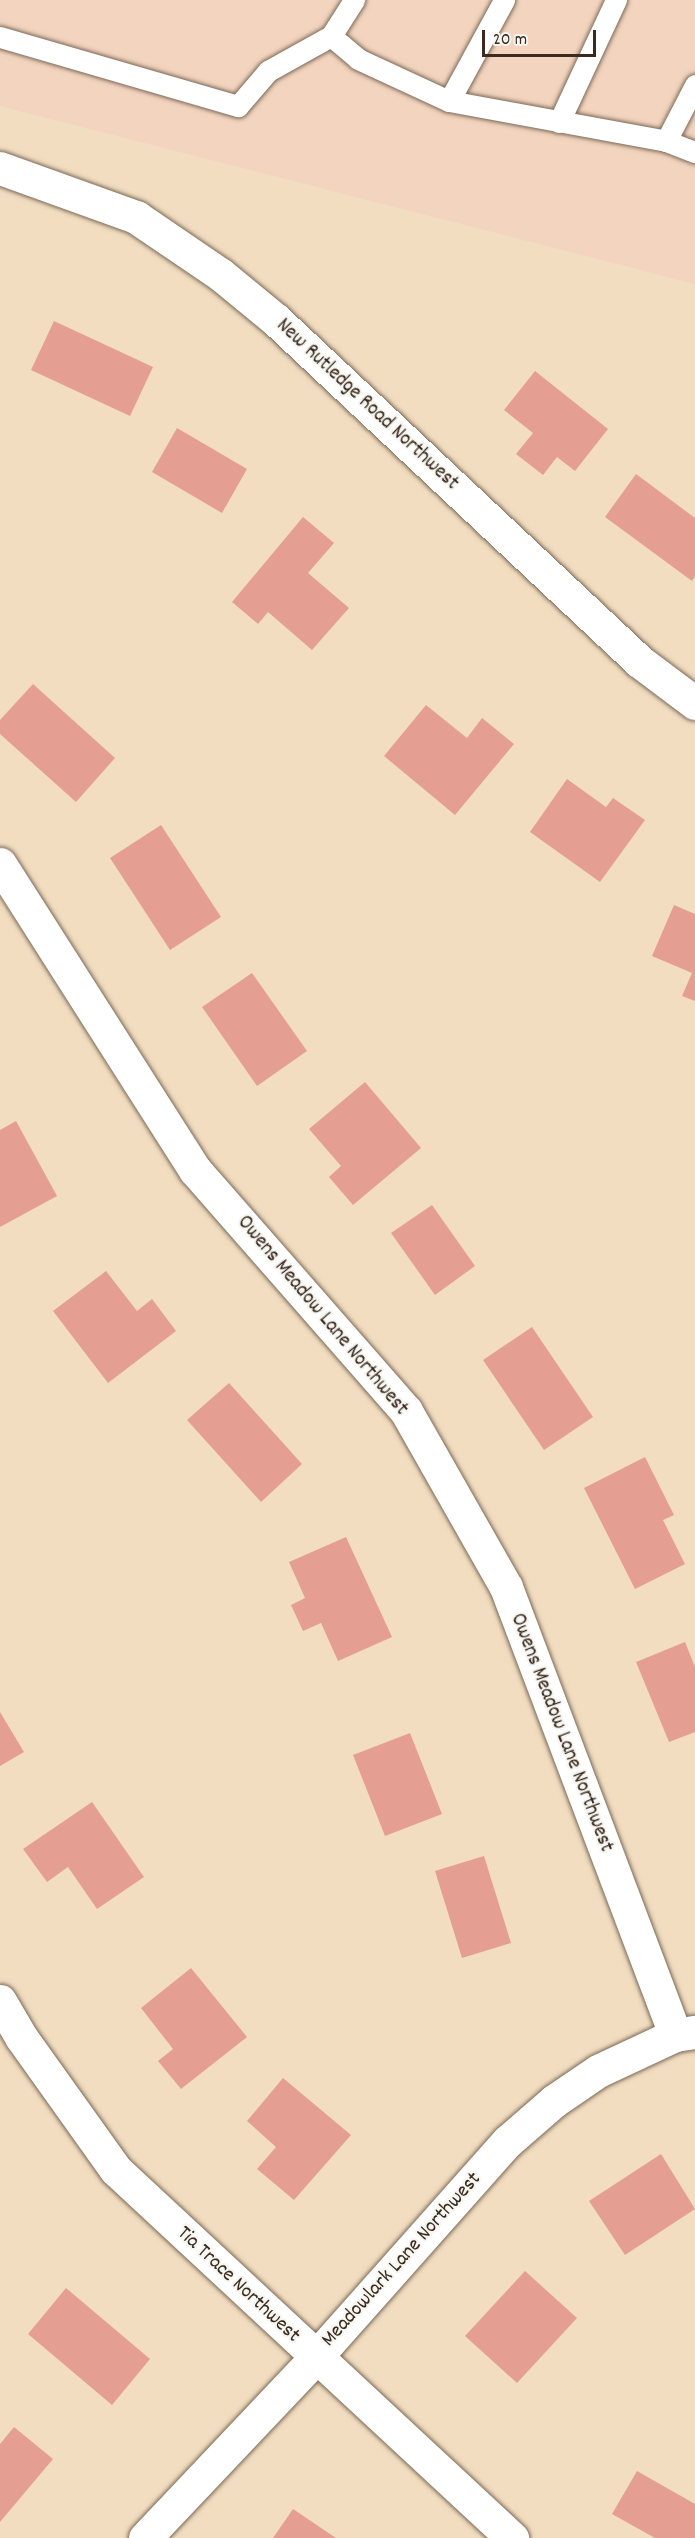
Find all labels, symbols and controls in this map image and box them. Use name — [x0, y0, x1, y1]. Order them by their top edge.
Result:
scale bar — [485, 18, 599, 56]
text: 20 m — [493, 28, 527, 53]
street label: New Rutledge Road Northwest — [270, 314, 464, 496]
street label: Owens Meadow Lane Northwest — [231, 1211, 413, 1421]
street label: Owens Meadow Lane Northwest — [504, 1610, 618, 1856]
street label: Meadowlark Lane Northwest — [317, 2167, 487, 2353]
street label: Tia Trace Northwest — [171, 2221, 305, 2349]

